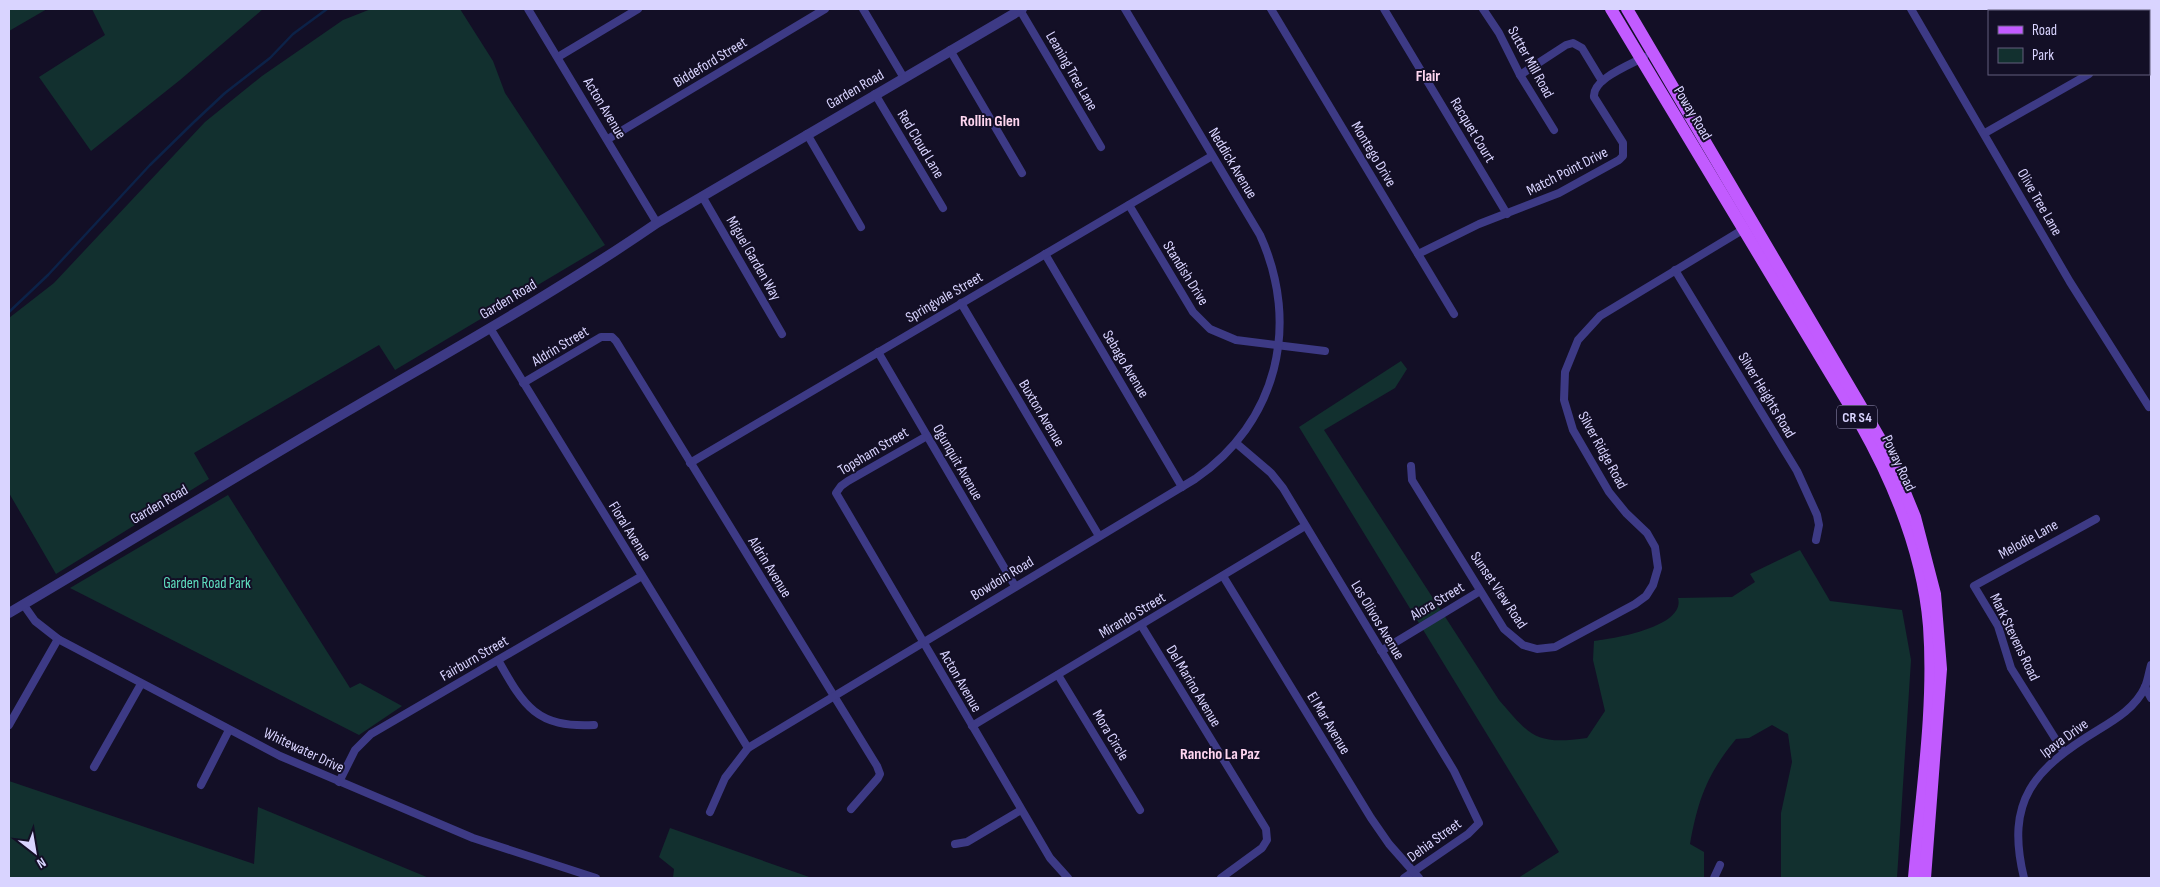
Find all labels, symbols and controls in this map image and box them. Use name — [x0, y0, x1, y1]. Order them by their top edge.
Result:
legend — [1988, 10, 2150, 75]
text: Road — [2032, 21, 2057, 40]
street label: Sutter Mill Road — [1503, 23, 1558, 101]
street label: Leaning Tree Lane — [1041, 28, 1102, 114]
street label: Biddeford Street — [670, 33, 751, 92]
text: Park — [2032, 46, 2054, 65]
street label: Garden Road — [823, 65, 887, 113]
district label: Flair — [1416, 67, 1440, 86]
street label: Acton Avenue — [578, 73, 630, 143]
street label: Poway Road — [1669, 83, 1716, 144]
street label: Racquet Court — [1446, 94, 1500, 167]
street label: Red Cloud Lane — [893, 107, 948, 182]
district label: Rollin Glen — [960, 112, 1020, 131]
street label: Montego Drive — [1347, 118, 1400, 190]
street label: Neddick Avenue — [1204, 124, 1261, 202]
street label: Match Point Drive — [1523, 143, 1611, 200]
street label: Olive Tree Lane — [2013, 165, 2066, 239]
street label: Miguel Garden Way — [722, 213, 785, 304]
street label: Standish Drive — [1158, 237, 1213, 309]
street label: Springvale Street — [902, 267, 987, 327]
street label: Garden Road — [476, 275, 540, 324]
street label: Aldrin Street — [527, 322, 593, 371]
street label: Sebago Avenue — [1098, 327, 1153, 402]
street label: Silver Heights Road — [1734, 349, 1800, 442]
street label: Buxton Avenue — [1014, 376, 1069, 450]
road number: CR S4 — [1837, 406, 1877, 428]
street label: Silver Ridge Road — [1573, 408, 1632, 492]
street label: Ogunquit Avenue — [928, 421, 987, 504]
street label: Topsham Street — [835, 423, 912, 480]
street label: Poway Road — [1877, 432, 1920, 494]
street label: Garden Road — [127, 480, 191, 528]
street label: Floral Avenue — [604, 498, 655, 564]
street label: Melodie Lane — [1995, 515, 2061, 564]
street label: Aldrin Avenue — [743, 532, 796, 601]
street label: Sunset View Road — [1466, 548, 1531, 632]
street label: Bowdoin Road — [967, 552, 1037, 605]
park label: Garden Road Park — [163, 574, 251, 593]
street label: Los Olivos Avenue — [1347, 577, 1409, 663]
street label: Alora Street — [1406, 578, 1468, 625]
street label: Mirando Street — [1095, 588, 1169, 643]
street label: Mark Stevens Road — [1985, 590, 2044, 684]
street label: Fairburn Street — [437, 631, 512, 686]
street label: Del Marino Avenue — [1162, 642, 1225, 731]
street label: Acton Avenue — [935, 646, 986, 716]
street label: El Mar Avenue — [1303, 689, 1355, 758]
street label: Mora Circle — [1088, 706, 1133, 764]
street label: Ipava Drive — [2037, 715, 2092, 762]
street label: Whitewater Drive — [260, 724, 347, 777]
district label: Rancho La Paz — [1180, 745, 1260, 764]
street label: Dehia Street — [1403, 814, 1465, 866]
north arrow — [10, 827, 60, 877]
text: N — [34, 854, 49, 872]

